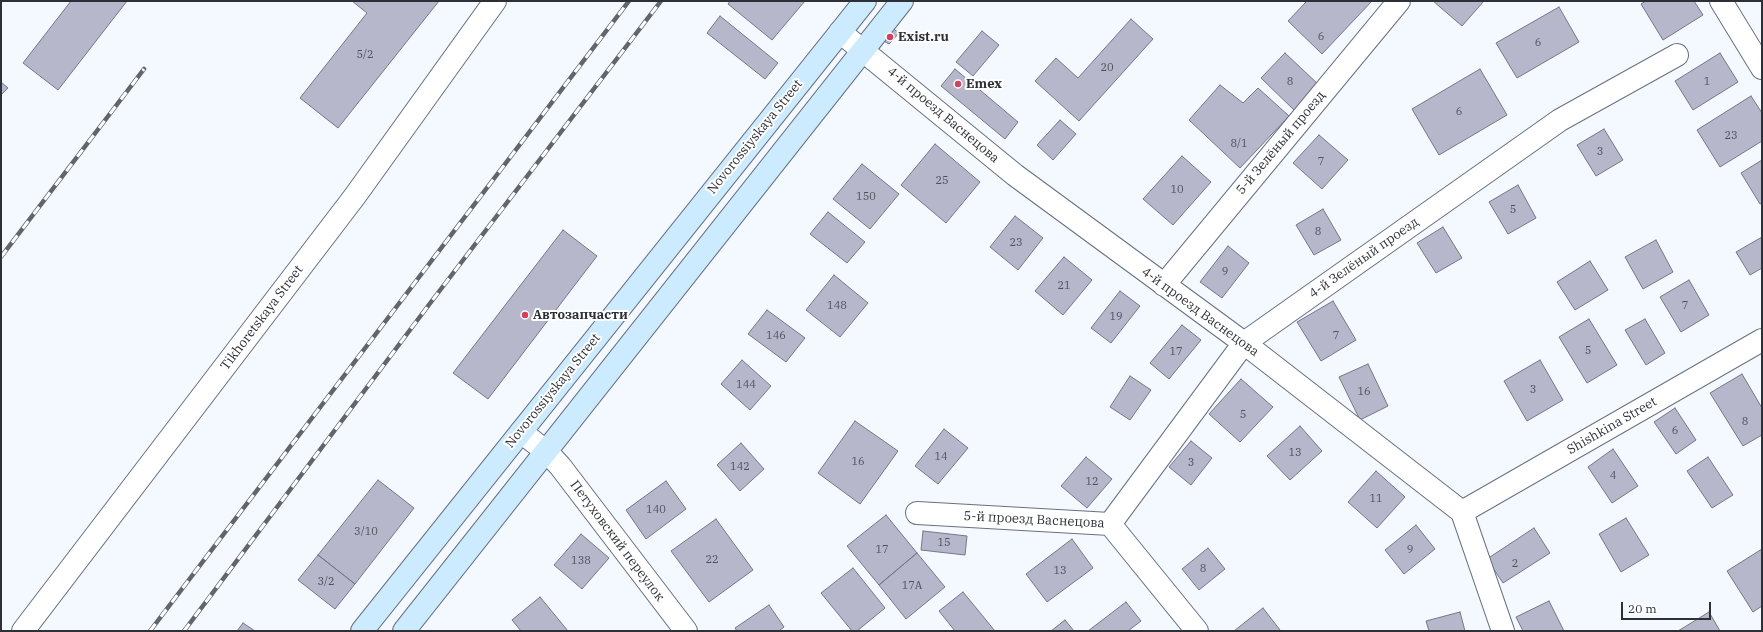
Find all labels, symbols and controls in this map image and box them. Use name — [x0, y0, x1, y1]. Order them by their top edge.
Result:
place label: Exist.ru — [898, 29, 949, 45]
house number: 6 — [1318, 30, 1324, 44]
marker: Exist.ru — [885, 32, 895, 42]
house number: 6 — [1535, 36, 1541, 50]
house number: 5/2 — [356, 48, 374, 62]
house number: 20 — [1100, 61, 1114, 75]
street label: 4-й проезд Васнецова — [884, 64, 1002, 166]
house number: 8 — [1287, 75, 1293, 89]
house number: 1 — [1704, 75, 1710, 89]
place label: Emex — [966, 76, 1002, 92]
street label: Novorossiyskaya Street — [704, 77, 806, 197]
marker: Emex — [953, 79, 963, 89]
street label: 5-й Зелёный проезд — [1233, 88, 1329, 198]
house number: 6 — [1456, 105, 1462, 119]
house number: 23 — [1724, 129, 1738, 143]
house number: 8/1 — [1230, 137, 1248, 151]
house number: 3 — [1597, 145, 1603, 159]
house number: 7 — [1318, 155, 1324, 169]
house number: 25 — [935, 174, 949, 188]
house number: 10 — [1170, 183, 1184, 197]
house number: 150 — [856, 190, 876, 204]
house number: 5 — [1510, 203, 1516, 217]
street label: 4-й Зелёный проезд — [1306, 214, 1422, 302]
house number: 8 — [1315, 225, 1321, 239]
house number: 23 — [1009, 236, 1023, 250]
street label: Tikhoretskaya Street — [217, 263, 307, 373]
street label: 4-й проезд Васнецова — [1138, 264, 1262, 360]
house number: 9 — [1222, 265, 1228, 279]
house number: 21 — [1057, 279, 1071, 293]
house number: 148 — [827, 299, 847, 313]
house number: 7 — [1682, 299, 1688, 313]
place label: Автозапчасти — [533, 307, 628, 323]
marker: Автозапчасти — [520, 310, 530, 320]
house number: 19 — [1109, 310, 1123, 324]
house number: 146 — [766, 329, 786, 343]
house number: 7 — [1333, 329, 1339, 343]
street label: Novorossiyskaya Street — [502, 331, 604, 451]
house number: 5 — [1585, 344, 1591, 358]
house number: 17 — [1169, 345, 1183, 359]
house number: 144 — [736, 378, 756, 392]
house number: 3 — [1530, 383, 1536, 397]
house number: 16 — [1357, 385, 1371, 399]
street label: Shishkina Street — [1564, 394, 1660, 458]
house number: 5 — [1240, 408, 1246, 422]
house number: 8 — [1742, 415, 1748, 429]
house number: 6 — [1672, 424, 1678, 438]
house number: 13 — [1288, 446, 1302, 460]
house number: 14 — [934, 450, 948, 464]
house number: 16 — [851, 455, 865, 469]
house number: 3 — [1188, 456, 1194, 470]
house number: 142 — [730, 460, 750, 474]
house number: 4 — [1610, 469, 1616, 483]
house number: 12 — [1085, 475, 1099, 489]
street label: Петуховский переулок — [567, 478, 667, 604]
house number: 11 — [1369, 492, 1383, 506]
house number: 140 — [646, 503, 666, 517]
street label: 5-й проезд Васнецова — [963, 509, 1105, 531]
house number: 3/10 — [354, 525, 378, 539]
house number: 15 — [937, 536, 951, 550]
house number: 17 — [875, 543, 889, 557]
house number: 9 — [1407, 543, 1413, 557]
house number: 22 — [705, 553, 719, 567]
house number: 138 — [571, 554, 591, 568]
house number: 2 — [1512, 557, 1518, 571]
house number: 8 — [1200, 562, 1206, 576]
house number: 13 — [1053, 564, 1067, 578]
house number: 3/2 — [317, 575, 335, 589]
house number: 17А — [902, 579, 922, 593]
scale bar — [1623, 594, 1713, 620]
text: 20 m — [1628, 601, 1657, 616]

